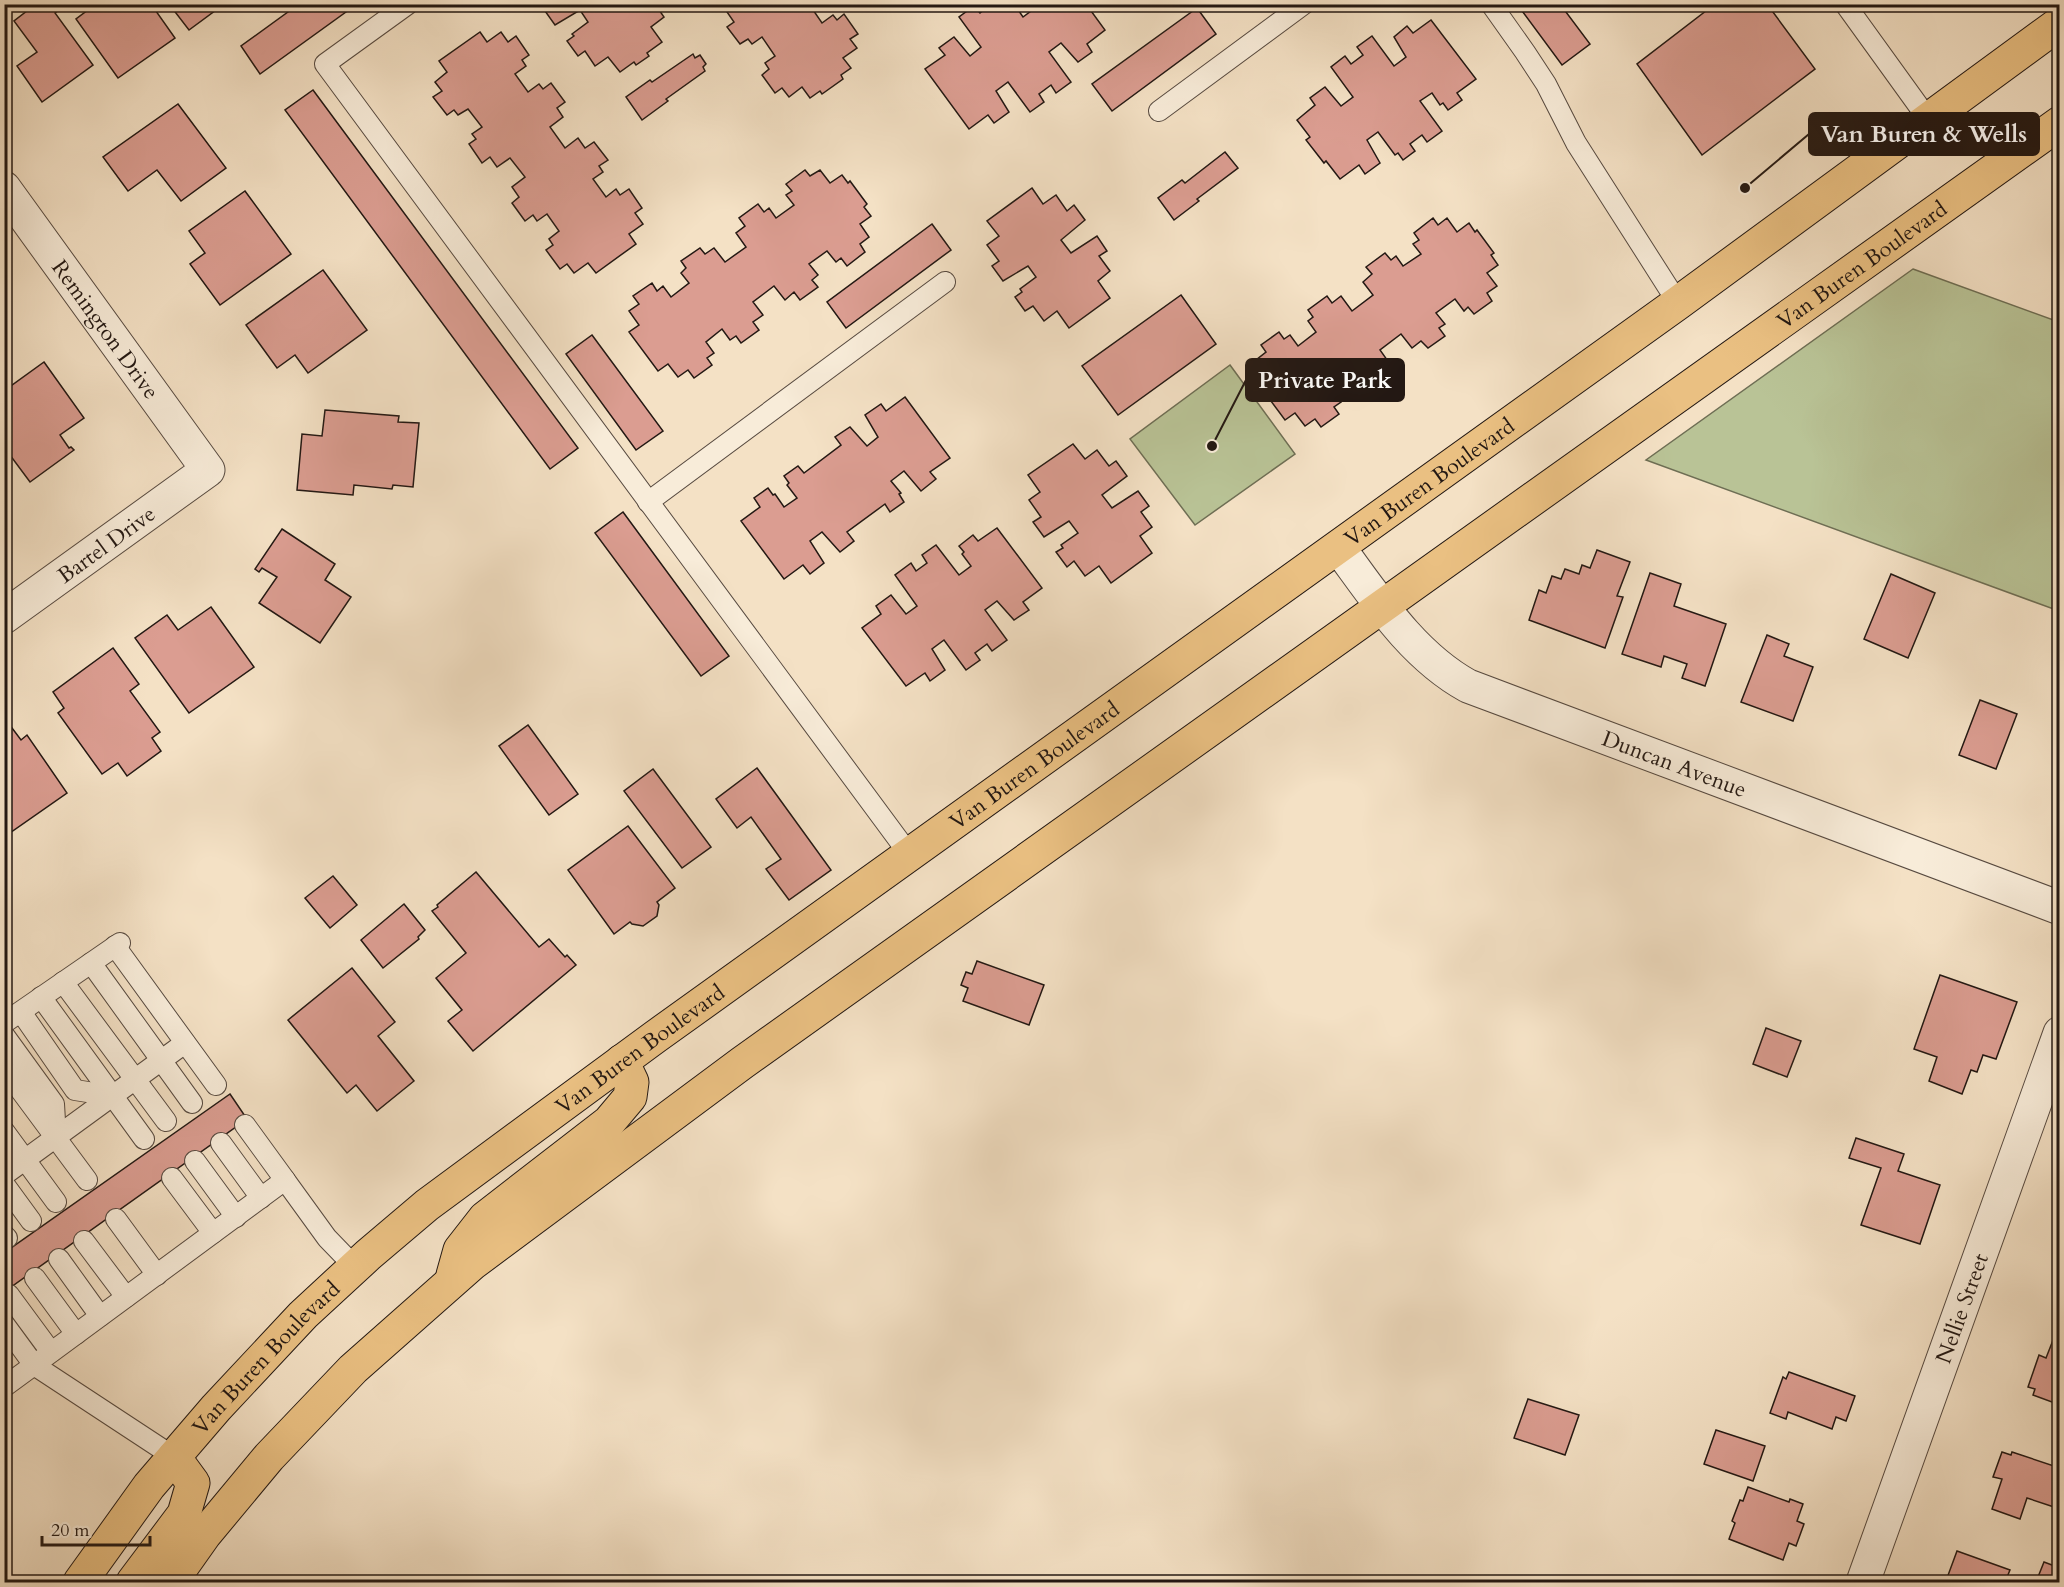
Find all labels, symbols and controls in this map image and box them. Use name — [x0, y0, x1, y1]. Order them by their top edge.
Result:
callout: Van Buren & Wells — [1809, 113, 2039, 155]
text: Van Buren & Wells — [1821, 118, 2027, 151]
street label: Van Buren Boulevard — [1771, 194, 1954, 336]
street label: Remington Drive — [45, 254, 166, 405]
callout: Private Park — [1246, 359, 1404, 401]
text: Private Park — [1258, 364, 1392, 397]
street label: Van Buren Boulevard — [1339, 411, 1521, 554]
street label: Bartel Drive — [52, 499, 162, 590]
street label: Van Buren Boulevard — [944, 694, 1126, 837]
street label: Duncan Avenue — [1598, 724, 1750, 805]
street label: Van Buren Boulevard — [550, 978, 731, 1121]
street label: Nellie Street — [1929, 1249, 1996, 1368]
street label: Van Buren Boulevard — [186, 1274, 347, 1441]
scale bar — [42, 1509, 150, 1547]
text: 20 m — [51, 1518, 90, 1543]

